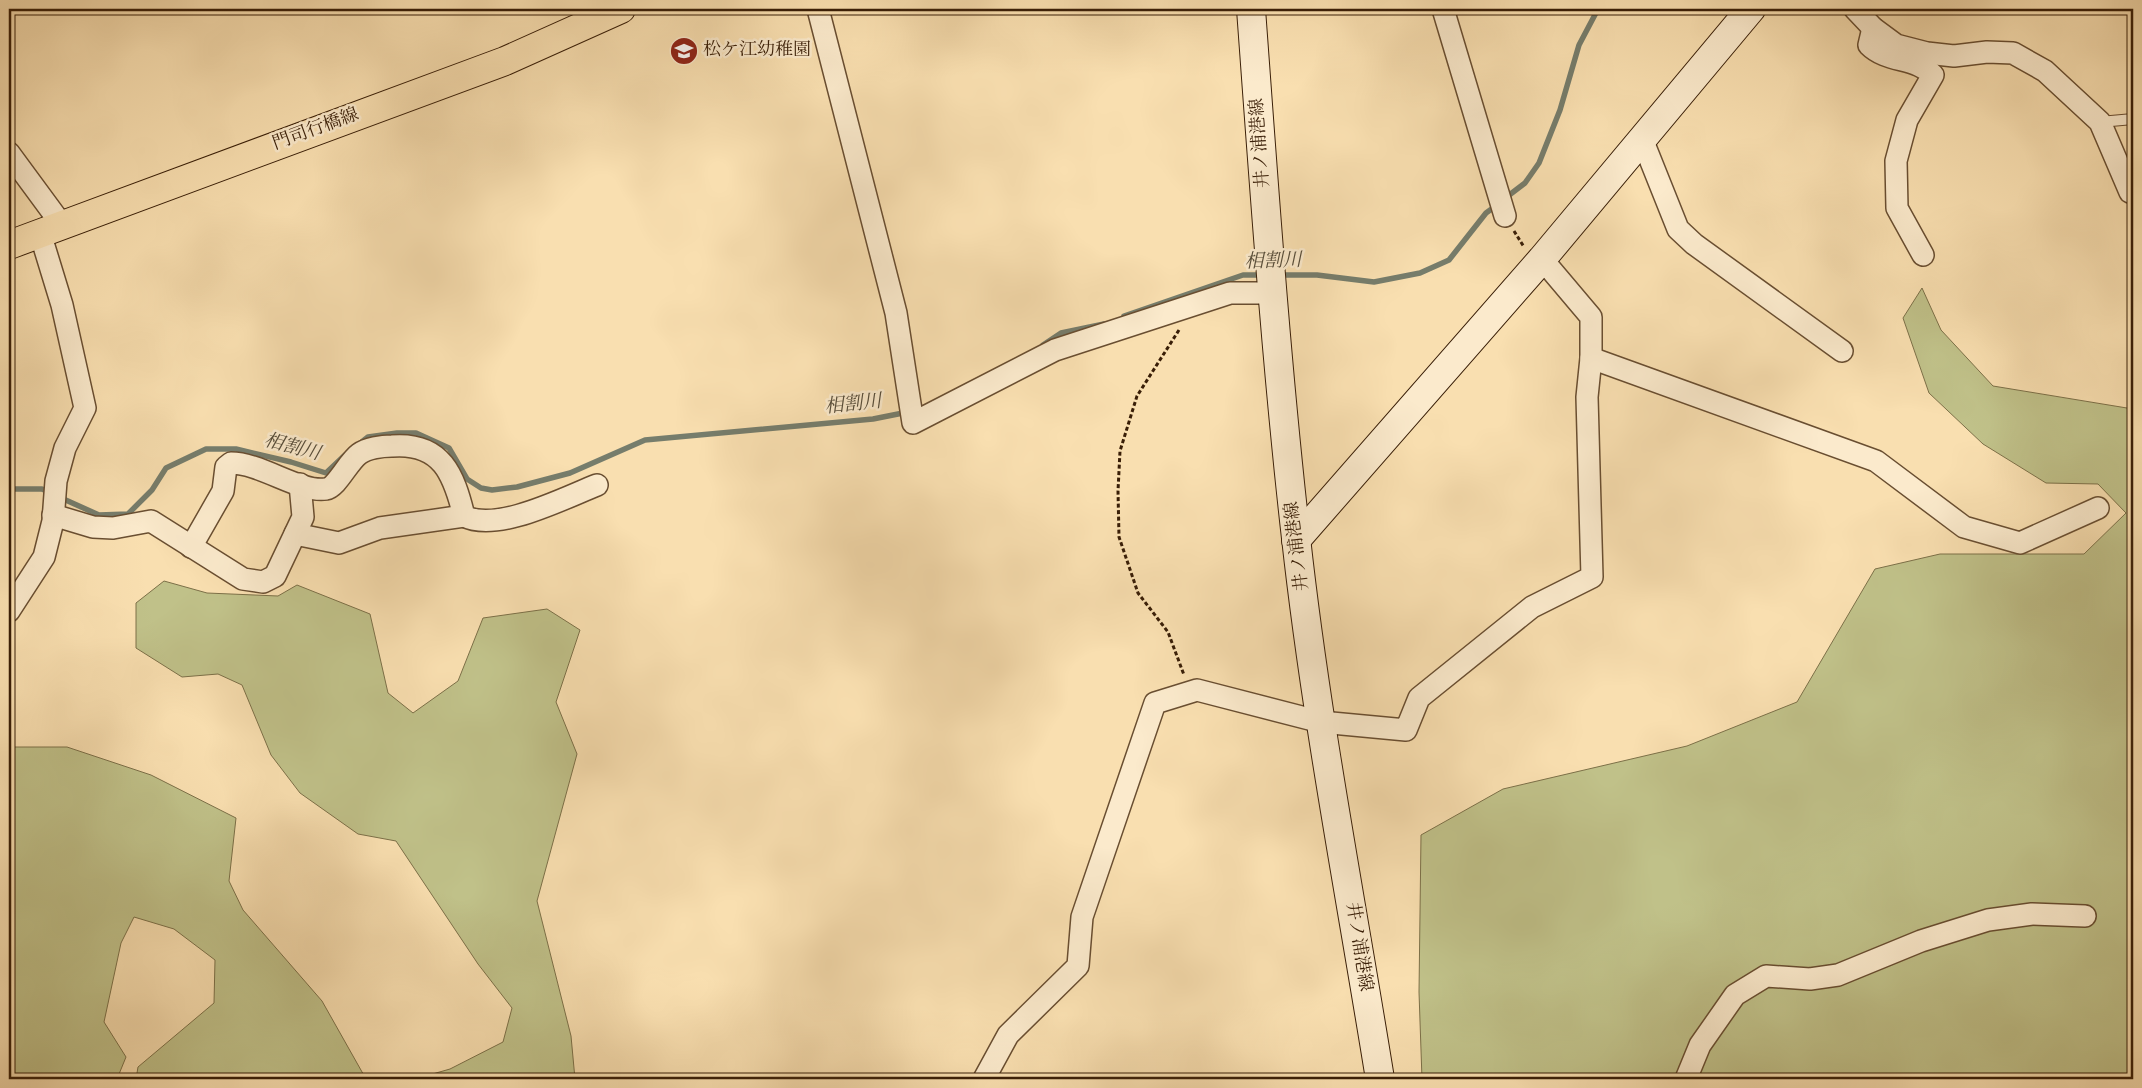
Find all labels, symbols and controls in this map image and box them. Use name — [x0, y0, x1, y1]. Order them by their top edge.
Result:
school or university icon: 松ケ江幼稚園 — [669, 36, 699, 66]
place label: 松ケ江幼稚園 — [703, 38, 811, 64]
street label: 井ノ浦港線 — [1245, 97, 1277, 189]
street label: 門司行橋線 — [269, 102, 363, 158]
water label: 相割川 — [1244, 247, 1304, 276]
water label: 相割川 — [823, 388, 885, 421]
water label: 相割川 — [261, 428, 325, 469]
street label: 井ノ浦港線 — [1280, 500, 1316, 592]
street label: 井ノ浦港線 — [1338, 901, 1378, 993]

